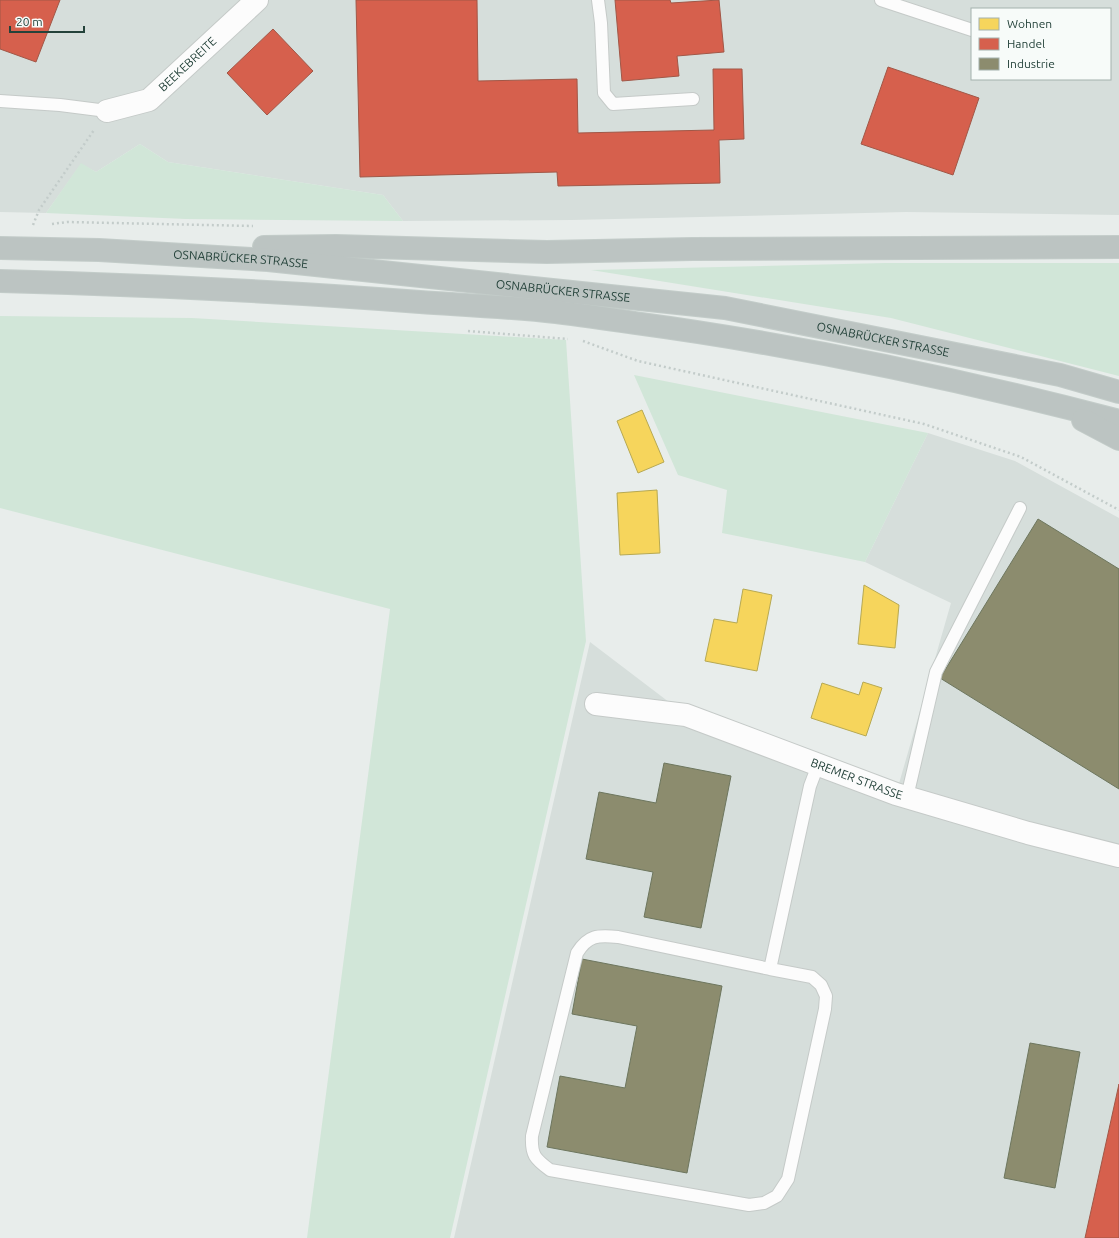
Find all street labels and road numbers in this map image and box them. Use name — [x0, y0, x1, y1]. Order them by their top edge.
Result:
street label: BEEKEBREITE — [156, 34, 219, 94]
street label: OSNABRÜCKER STRASSE — [173, 247, 309, 270]
street label: OSNABRÜCKER STRASSE — [495, 277, 631, 304]
street label: OSNABRÜCKER STRASSE — [816, 319, 951, 359]
street label: BREMER STRASSE — [809, 756, 905, 802]

